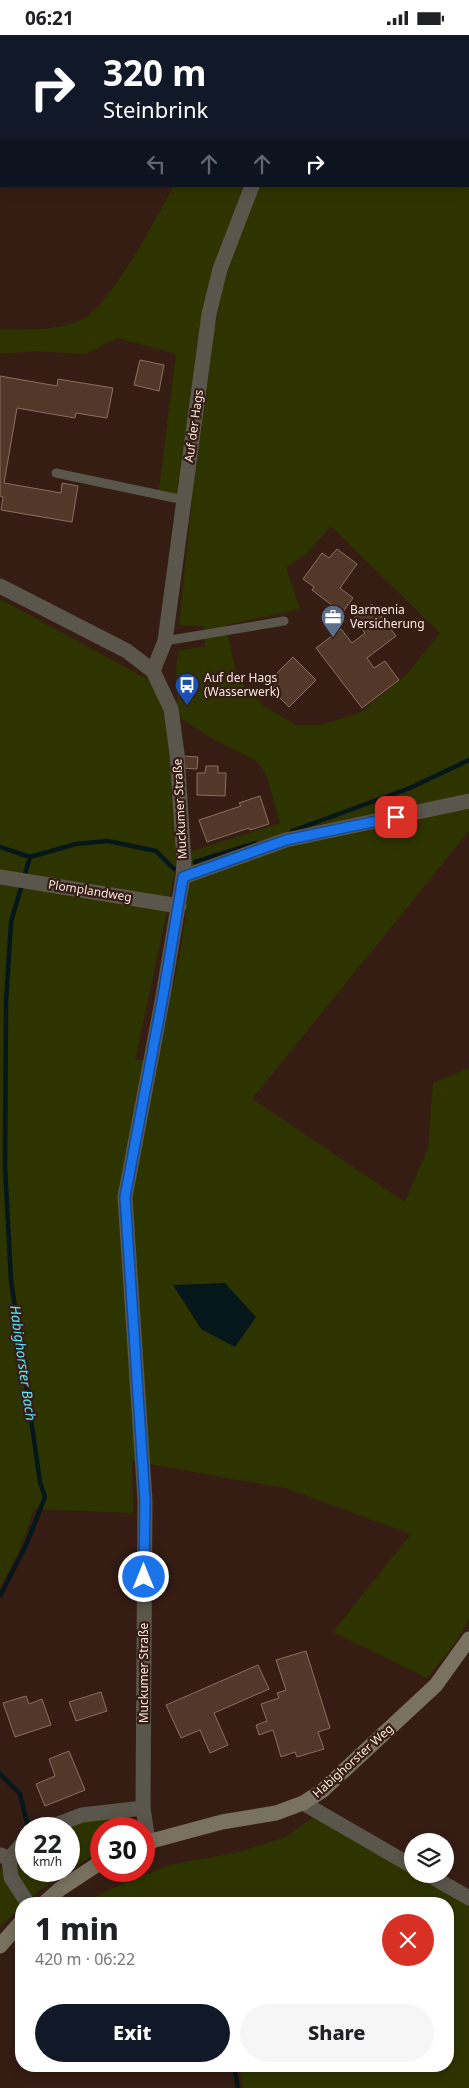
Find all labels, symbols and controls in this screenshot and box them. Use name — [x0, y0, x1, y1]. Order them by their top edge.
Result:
text: 06:21 — [25, 5, 74, 31]
text: 320 m — [103, 49, 206, 96]
icon: right — [20, 55, 85, 120]
text: Steinbrink — [103, 94, 208, 124]
icon: left — [142, 150, 170, 178]
icon: ahead — [195, 150, 223, 178]
icon: ahead — [248, 150, 276, 178]
icon: right — [301, 150, 329, 178]
street label: Auf der Hags — [180, 388, 207, 463]
place label: Barmenia Versicherung — [350, 601, 425, 632]
office icon: Barmenia Versicherung — [320, 604, 346, 638]
place label: Auf der Hags (Wasserwerk) — [204, 669, 280, 700]
bus stop icon: Auf der Hags (Wasserwerk) — [174, 672, 200, 706]
street label: Muckumer Straße — [168, 758, 191, 860]
pin — [375, 796, 417, 838]
icon: arrive — [382, 803, 410, 831]
street label: Plomplandweg — [47, 876, 133, 906]
water label: Habighorster Bach — [6, 1304, 41, 1422]
position arrow — [117, 1550, 169, 1602]
street label: Muckumer Straße — [135, 1622, 152, 1723]
street label: Habighorster Weg — [309, 1720, 397, 1801]
speed limit sign: 30 — [90, 1817, 155, 1882]
text: 22 — [33, 1826, 62, 1860]
map controls — [404, 1833, 454, 1883]
button: layers — [404, 1833, 454, 1883]
text: km/h — [33, 1853, 62, 1870]
text: 1 min — [35, 1908, 119, 1949]
button: close — [382, 1914, 434, 1966]
text: 420 m · 06:22 — [35, 1948, 135, 1970]
button: Exit — [35, 2004, 230, 2062]
button: Share — [240, 2004, 434, 2062]

